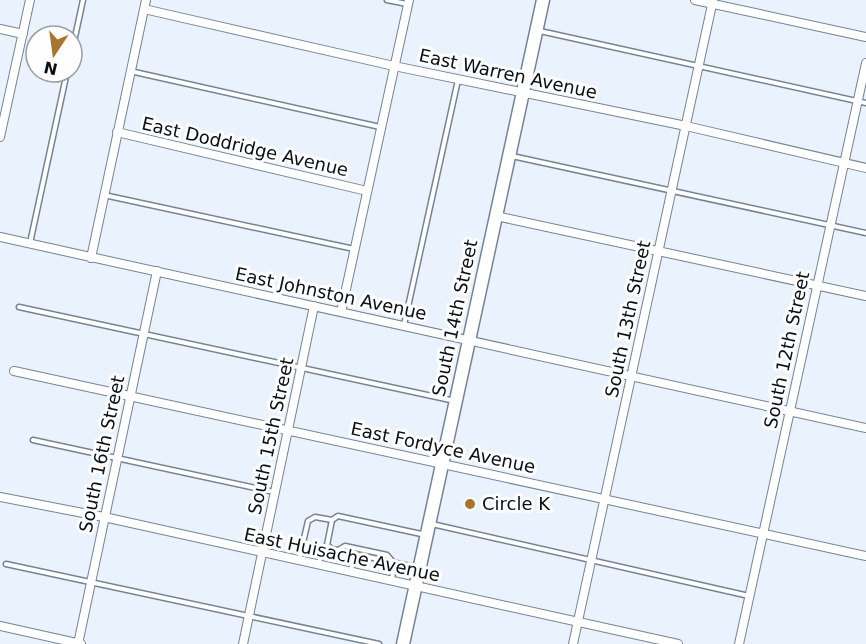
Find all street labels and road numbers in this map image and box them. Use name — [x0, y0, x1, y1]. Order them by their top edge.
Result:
street label: East Warren Avenue — [417, 44, 599, 103]
street label: East Doddridge Avenue — [140, 113, 350, 181]
street label: South 14th Street — [428, 238, 481, 398]
street label: South 13th Street — [601, 239, 654, 399]
street label: East Johnston Avenue — [233, 263, 429, 324]
street label: South 12th Street — [760, 270, 813, 430]
street label: South 15th Street — [244, 356, 297, 516]
street label: South 16th Street — [75, 374, 128, 534]
street label: East Fordyce Avenue — [349, 418, 537, 477]
street label: East Huisache Avenue — [242, 523, 442, 586]

